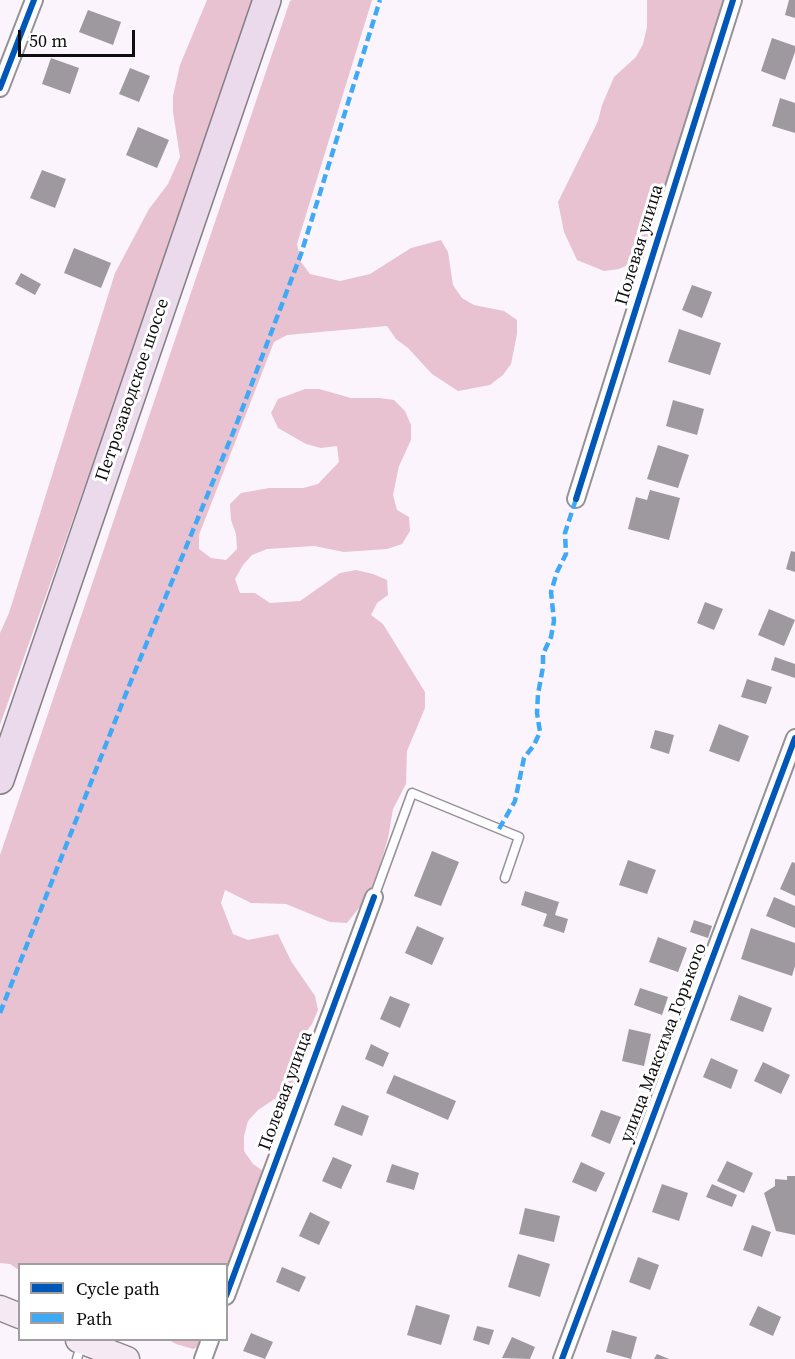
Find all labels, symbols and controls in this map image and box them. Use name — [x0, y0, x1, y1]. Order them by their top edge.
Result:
scale bar — [21, 18, 138, 56]
text: 50 m — [29, 28, 67, 53]
street label: Полевая улица — [611, 182, 669, 308]
street label: Петрозаводское шоссе — [92, 296, 174, 484]
street label: улица Максима Горького — [616, 940, 712, 1146]
street label: Полевая улица — [254, 1028, 318, 1154]
legend — [18, 1263, 228, 1341]
text: Cycle path — [76, 1276, 160, 1301]
text: Path — [76, 1306, 112, 1331]

